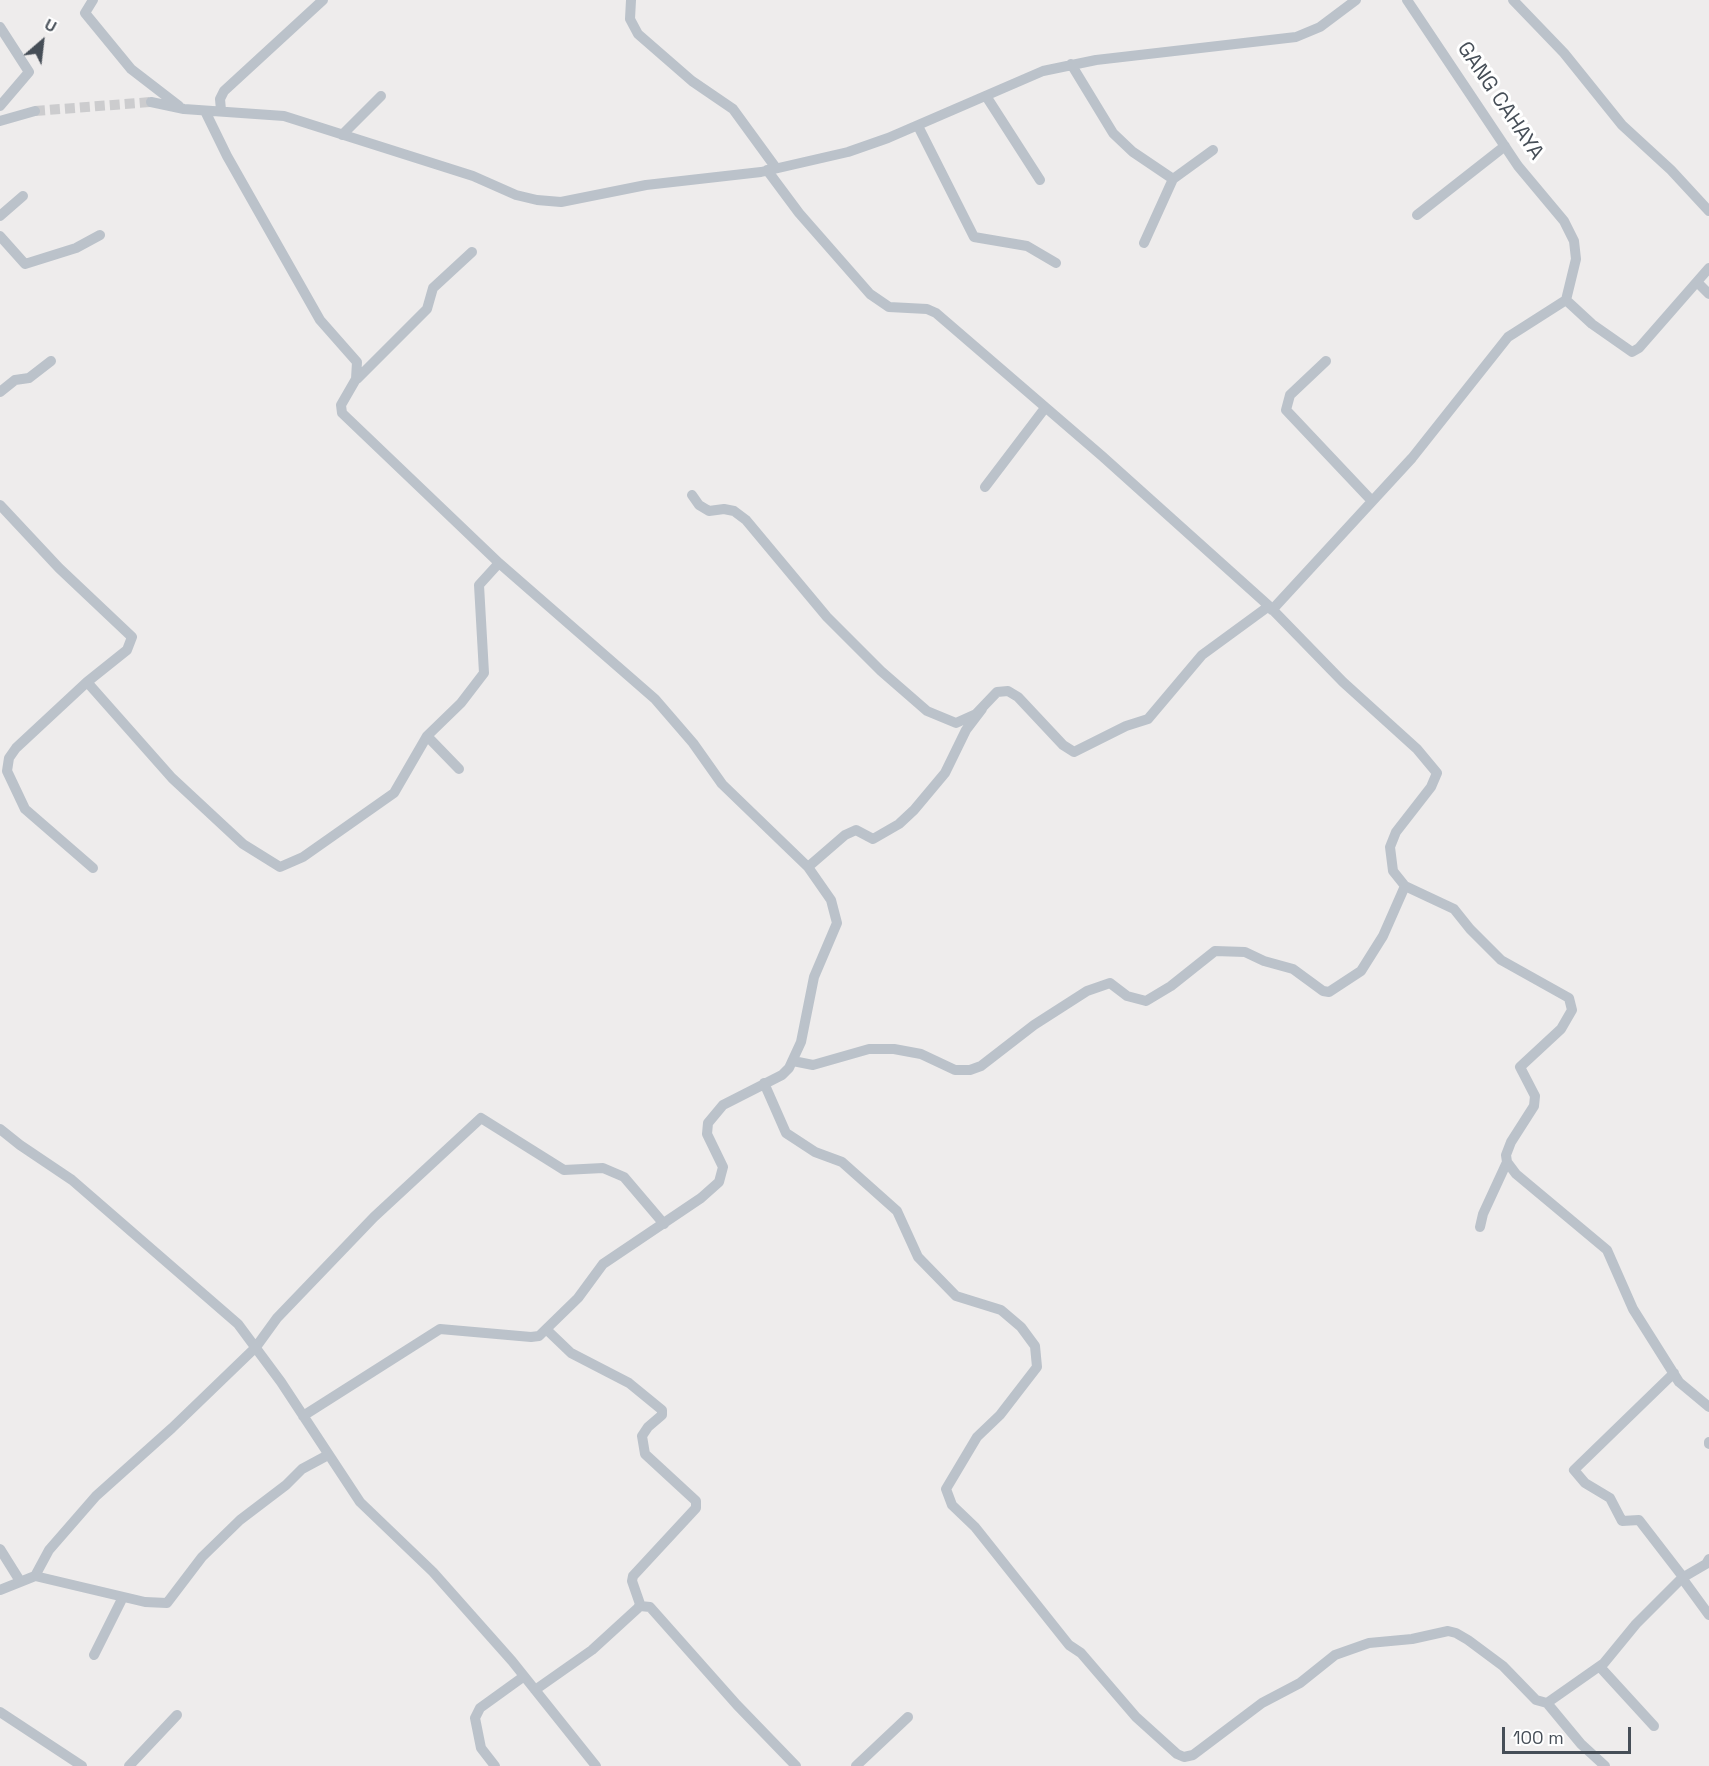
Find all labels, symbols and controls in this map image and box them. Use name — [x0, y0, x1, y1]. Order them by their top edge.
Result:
north arrow — [12, 12, 72, 72]
text: U — [41, 14, 60, 37]
street label: GANG CAHAYA — [1451, 37, 1549, 165]
scale bar — [1505, 1715, 1634, 1753]
text: 100 m — [1513, 1726, 1564, 1749]

